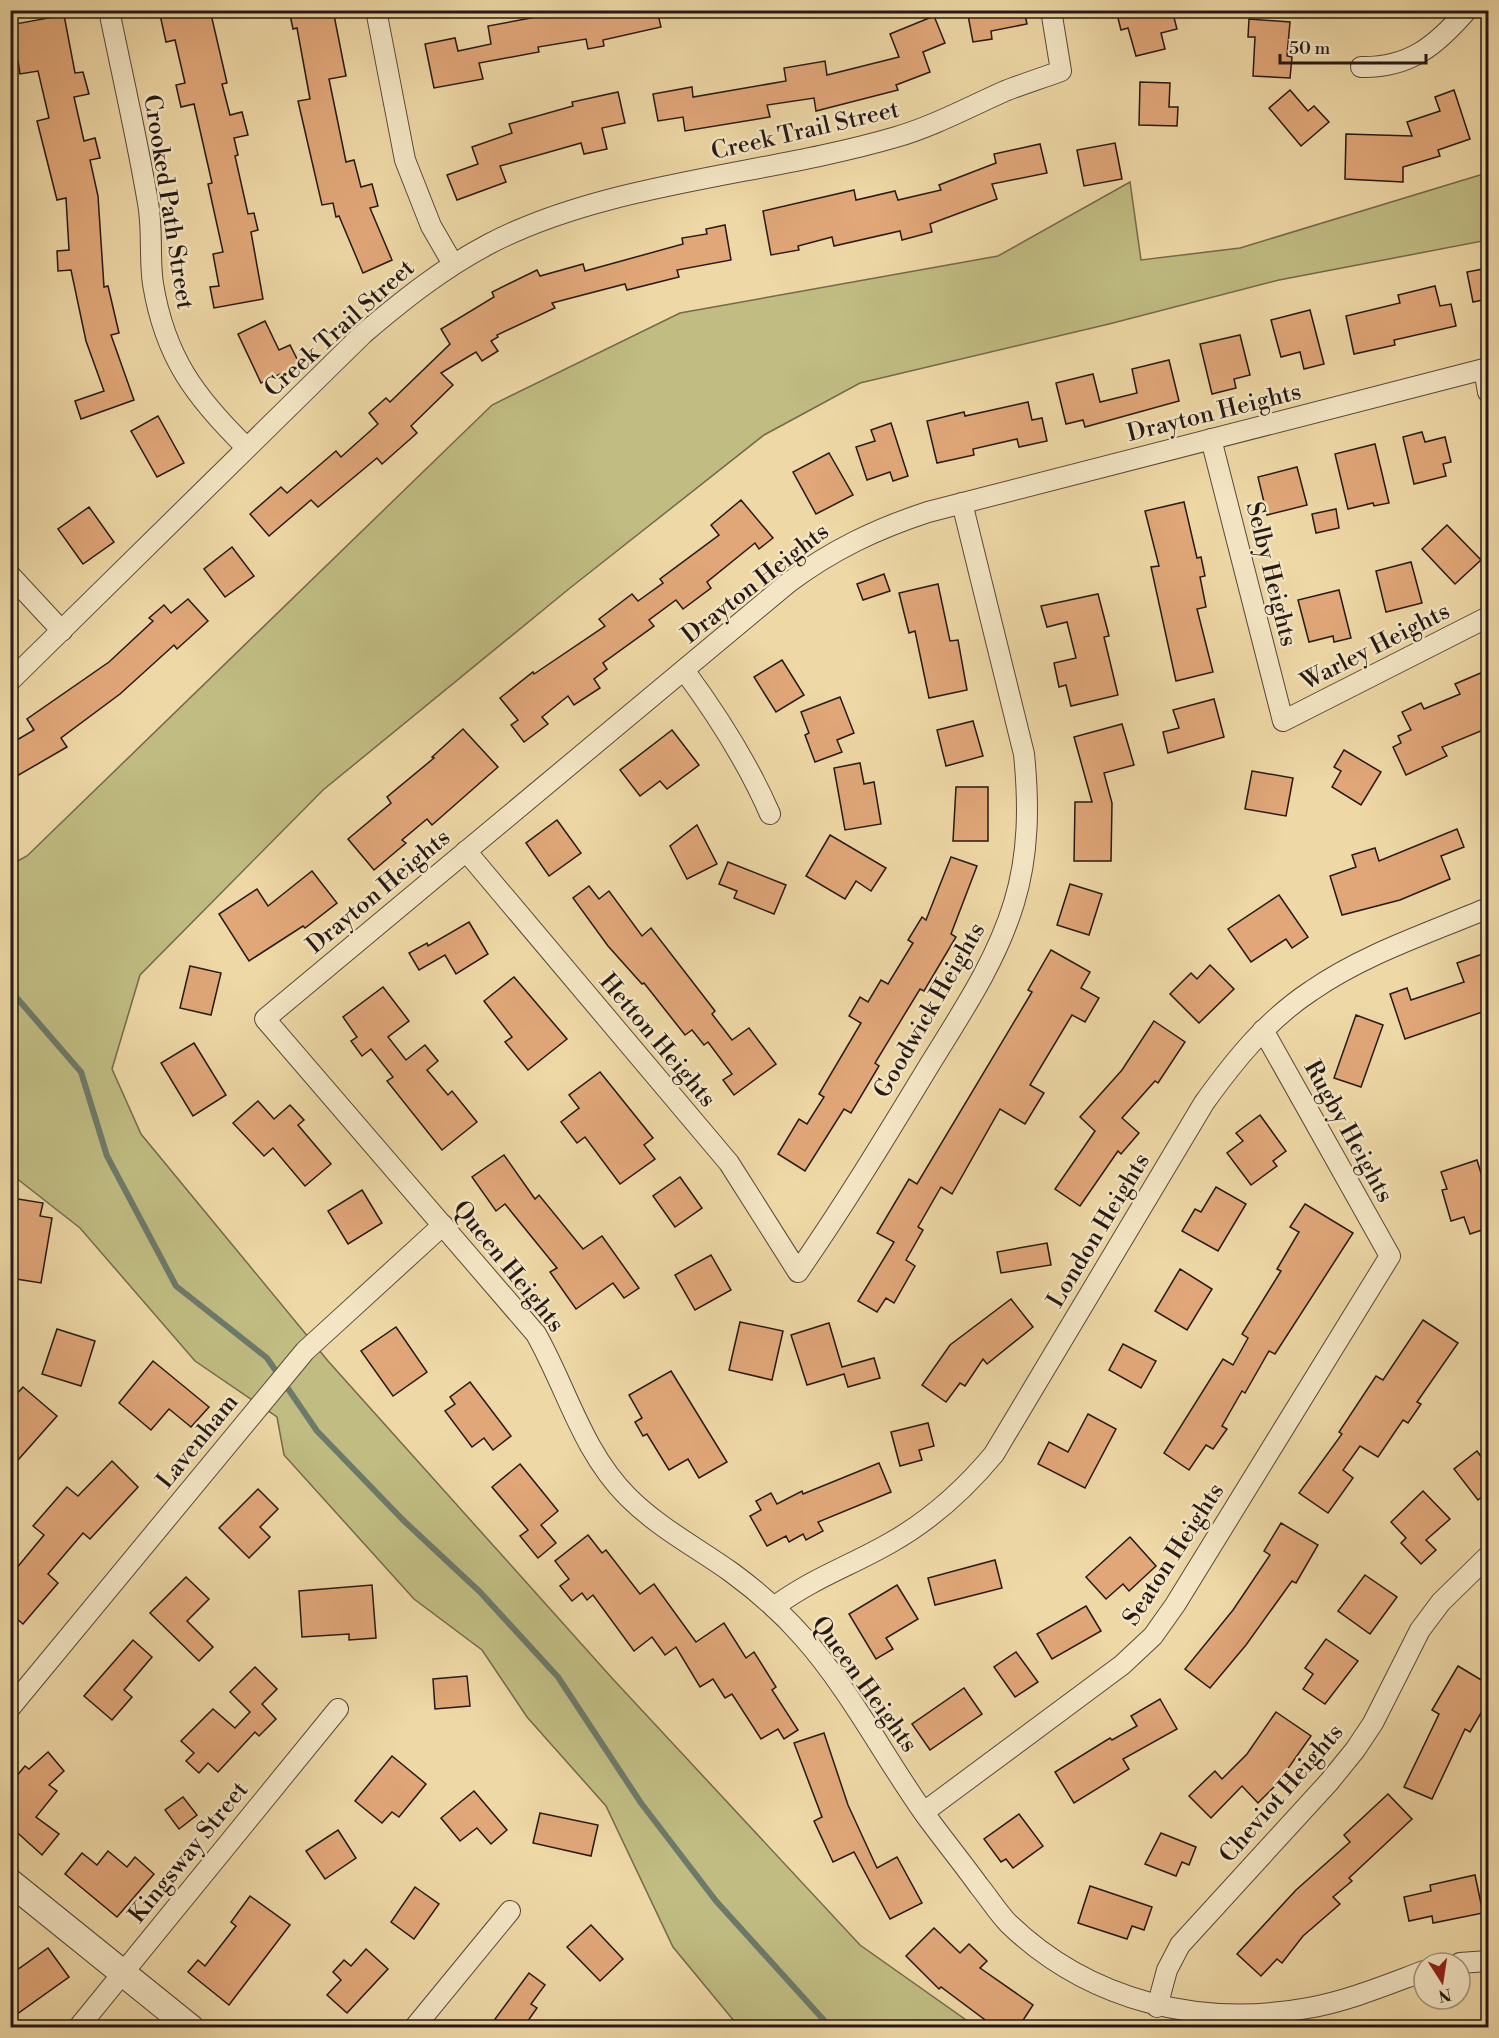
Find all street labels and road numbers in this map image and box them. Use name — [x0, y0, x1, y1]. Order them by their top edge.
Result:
street label: Crooked Path Street — [136, 93, 200, 312]
street label: Creek Trail Street — [708, 95, 903, 167]
street label: Creek Trail Street — [258, 253, 421, 404]
street label: Drayton Heights — [1124, 377, 1304, 449]
street label: Selby Heights — [1239, 499, 1303, 650]
street label: Drayton Heights — [676, 517, 835, 651]
street label: Warley Heights — [1295, 597, 1455, 698]
street label: Drayton Heights — [301, 823, 457, 961]
street label: Goodwick Heights — [867, 917, 992, 1104]
street label: Hetton Heights — [592, 967, 722, 1114]
street label: Rugby Heights — [1297, 1055, 1399, 1208]
street label: London Heights — [1041, 1148, 1157, 1313]
street label: Queen Heights — [446, 1195, 571, 1339]
street label: Lavenham — [150, 1388, 245, 1495]
street label: Seaton Heights — [1117, 1478, 1231, 1631]
street label: Queen Heights — [805, 1611, 924, 1759]
street label: Cheviot Heights — [1213, 1718, 1350, 1869]
street label: Kingsway Street — [123, 1775, 255, 1930]

